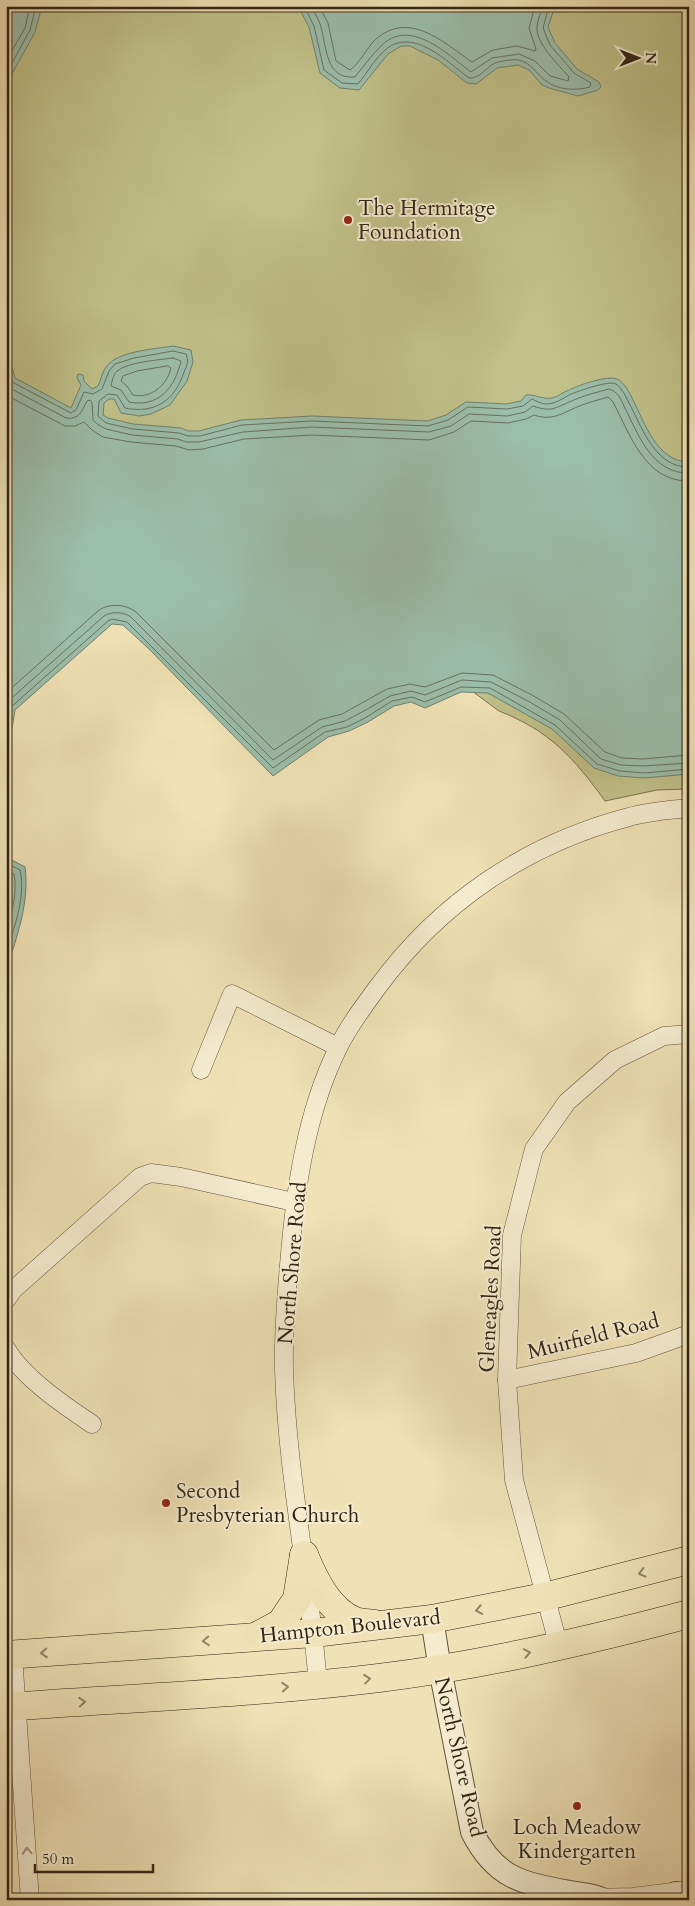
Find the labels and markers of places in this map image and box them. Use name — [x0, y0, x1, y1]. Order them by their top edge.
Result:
place label: The Hermitage Foundation — [358, 194, 496, 247]
marker: The Hermitage Foundation — [342, 214, 354, 226]
place label: Second Presbyterian Church — [176, 1477, 360, 1530]
marker: Second Presbyterian Church — [160, 1497, 172, 1509]
marker: Loch Meadow Kindergarten — [571, 1800, 583, 1812]
place label: Loch Meadow Kindergarten — [513, 1813, 641, 1866]

